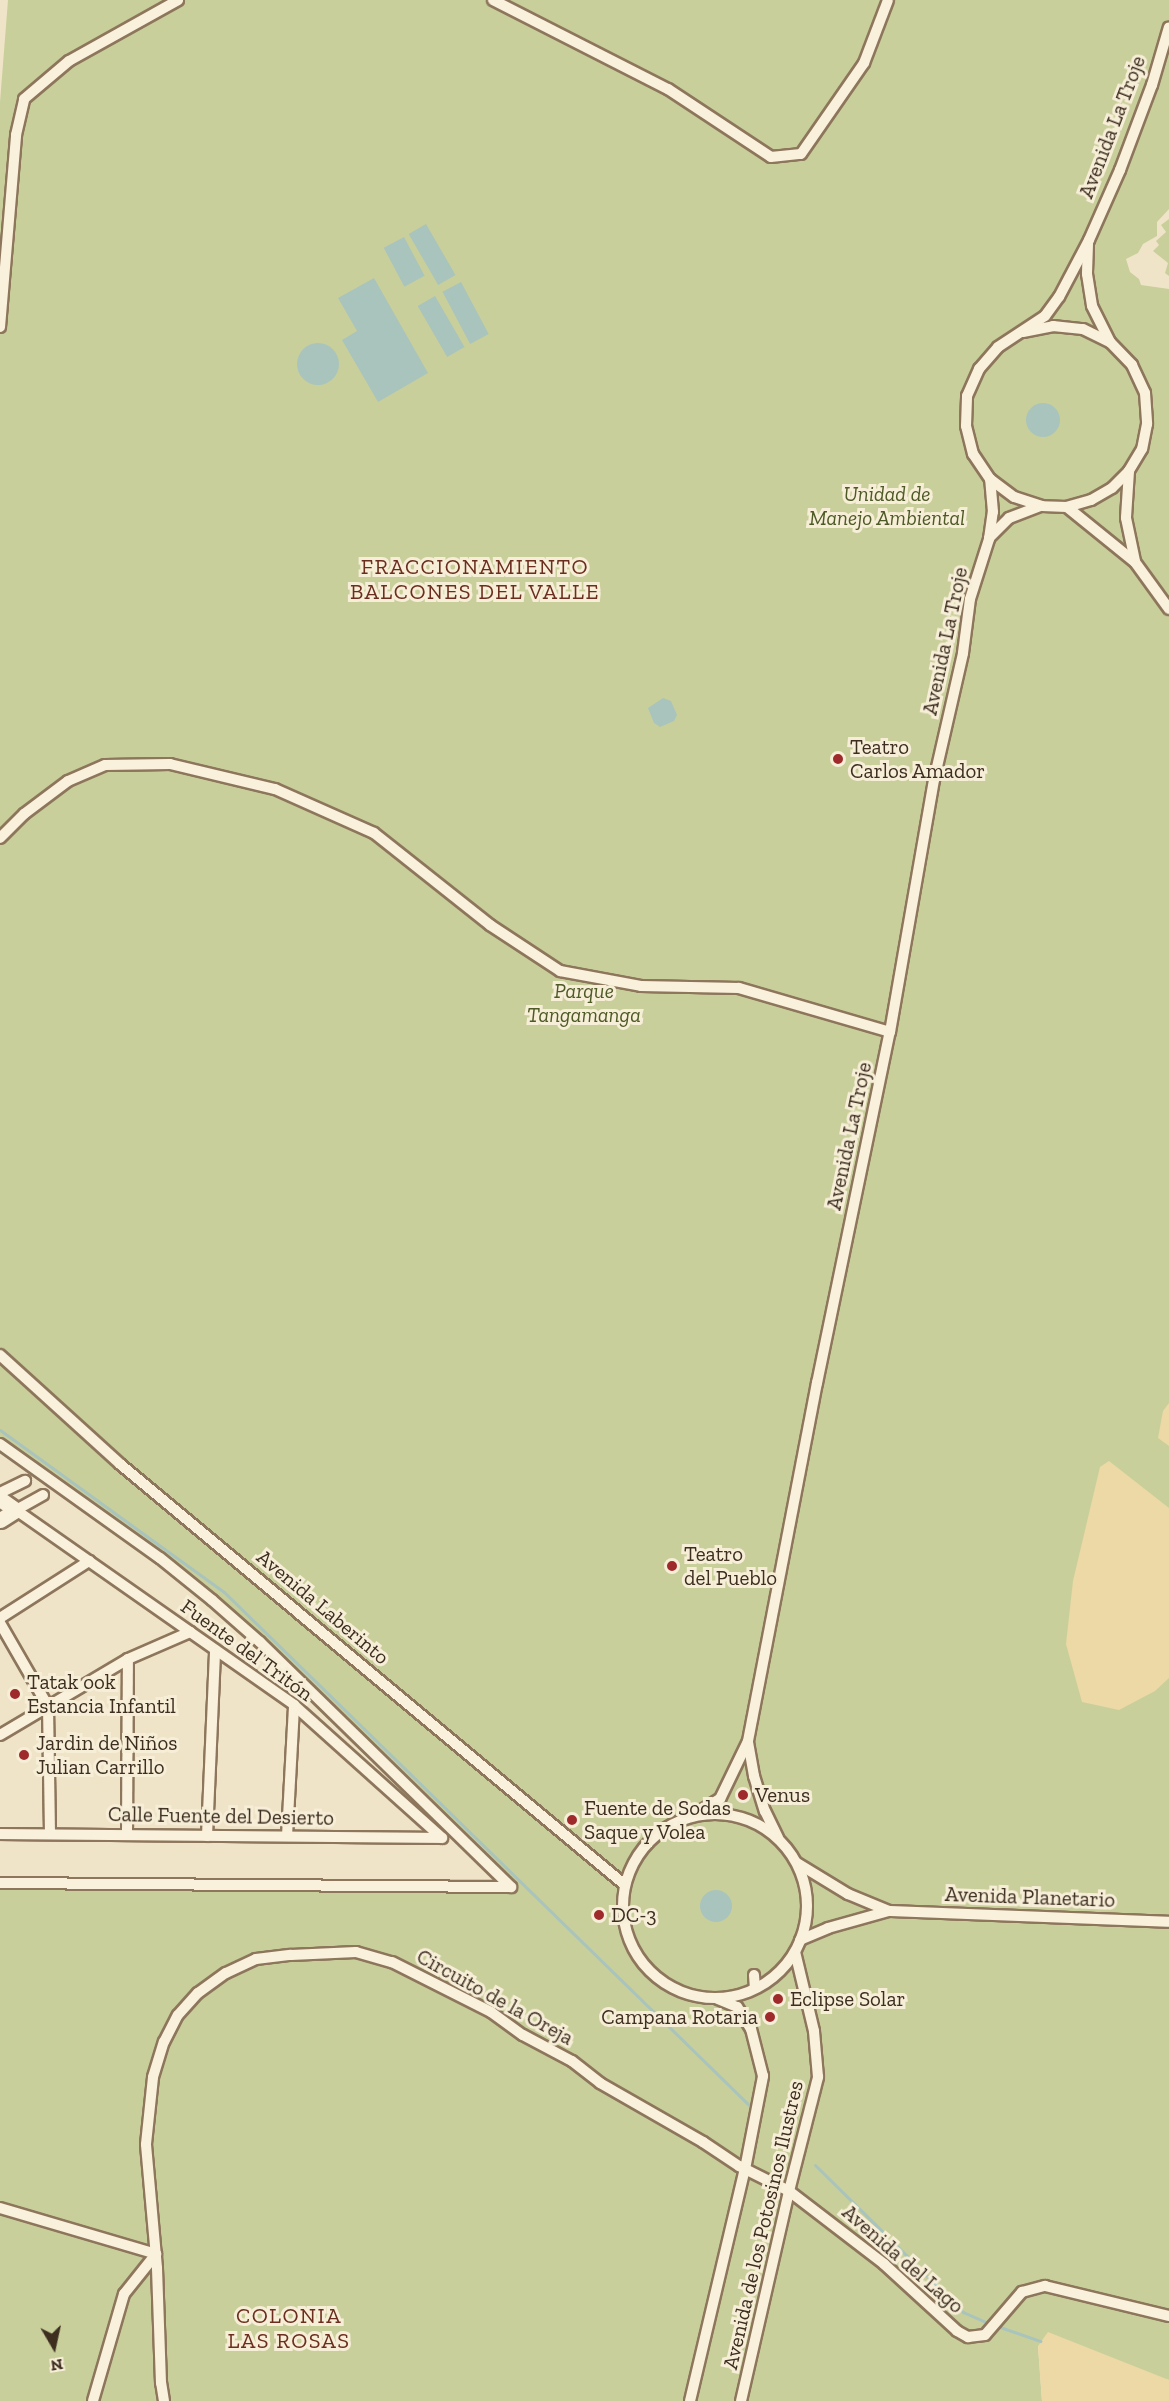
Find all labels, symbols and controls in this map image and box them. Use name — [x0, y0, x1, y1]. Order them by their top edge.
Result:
street label: Avenida La Troje — [1073, 52, 1151, 202]
park label: Unidad de Manejo Ambiental — [809, 481, 965, 531]
district label: FRACCIONAMIENTO BALCONES DEL VALLE — [349, 553, 601, 604]
street label: Avenida La Troje — [917, 565, 973, 717]
place label: Teatro Carlos Amador — [850, 734, 986, 784]
marker: Teatro Carlos Amador — [831, 752, 845, 766]
park label: Parque Tangamanga — [527, 978, 641, 1028]
street label: Avenida La Troje — [821, 1060, 877, 1212]
place label: Teatro del Pueblo — [684, 1541, 777, 1591]
street label: Avenida Laberinto — [252, 1544, 394, 1670]
marker: Teatro del Pueblo — [665, 1559, 679, 1573]
street label: Fuente del Tritón — [176, 1593, 318, 1707]
place label: Tatak ook Estancia Infantil — [27, 1669, 176, 1719]
marker: Tatak ook Estancia Infantil — [8, 1687, 22, 1701]
place label: Jardin de Niños Julian Carrillo — [36, 1730, 177, 1780]
marker: Jardin de Niños Julian Carrillo — [17, 1748, 31, 1762]
place label: Venus — [755, 1782, 810, 1808]
marker: Venus — [736, 1788, 750, 1802]
place label: Fuente de Sodas Saque y Volea — [584, 1795, 731, 1845]
street label: Calle Fuente del Desierto — [108, 1801, 334, 1831]
marker: Fuente de Sodas Saque y Volea — [565, 1813, 579, 1827]
street label: Avenida Planetario — [944, 1881, 1116, 1913]
place label: DC-3 — [611, 1902, 657, 1928]
marker: DC-3 — [592, 1908, 606, 1922]
street label: Circuito de la Oreja — [412, 1944, 578, 2050]
place label: Eclipse Solar — [790, 1986, 905, 2012]
marker: Eclipse Solar — [771, 1992, 785, 2006]
place label: Campana Rotaria — [601, 2004, 758, 2030]
marker: Campana Rotaria — [763, 2010, 777, 2024]
street label: Avenida de los Potosinos Ilustres — [717, 2078, 809, 2372]
street label: Avenida del Lago — [837, 2199, 969, 2319]
district label: COLONIA LAS ROSAS — [227, 2302, 351, 2354]
north arrow — [24, 2317, 84, 2377]
text: N — [49, 2355, 64, 2376]

